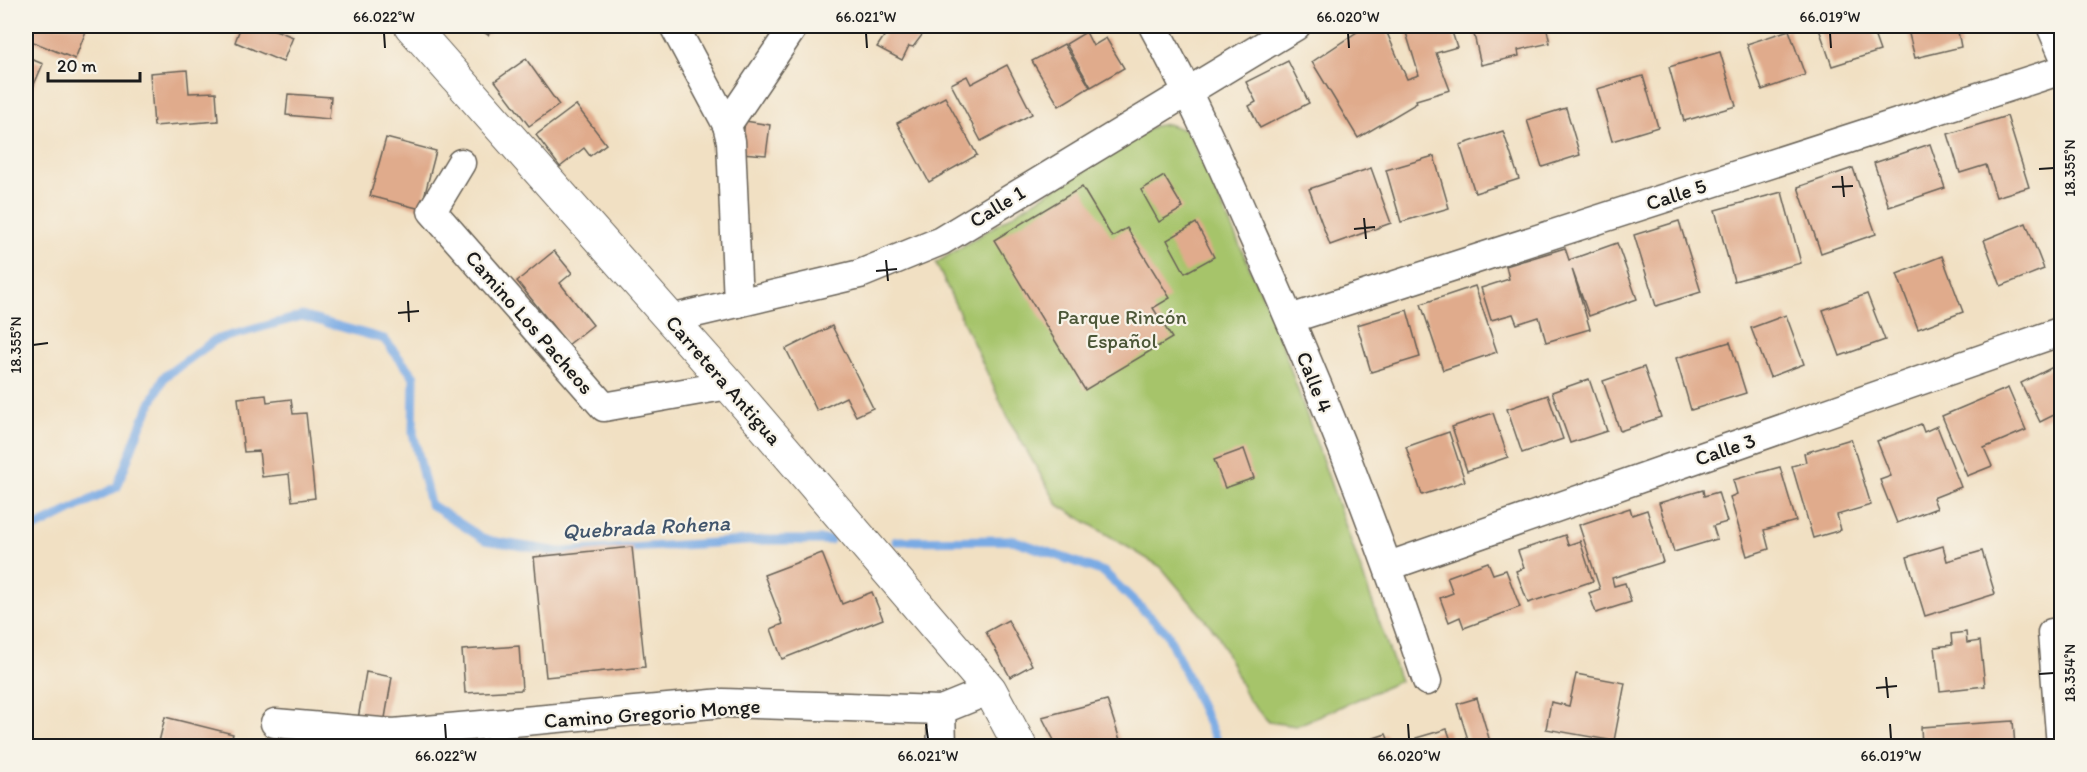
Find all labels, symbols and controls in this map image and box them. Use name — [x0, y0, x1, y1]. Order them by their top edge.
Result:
text: 66.022°W — [353, 8, 415, 26]
text: 66.021°W — [836, 8, 897, 26]
text: 66.020°W — [1316, 8, 1380, 26]
text: 66.019°W — [1800, 8, 1861, 26]
scale bar — [48, 45, 140, 83]
text: 20 m — [57, 55, 97, 77]
text: 18.355°N — [2061, 139, 2079, 197]
street label: Calle 5 — [1643, 173, 1709, 215]
street label: Calle 1 — [965, 179, 1030, 233]
street label: Camino Los Pacheos — [461, 245, 599, 399]
park label: Parque Rincón Español — [1057, 304, 1187, 353]
street label: Carretera Antigua — [661, 310, 787, 450]
text: 18.355°N — [7, 316, 25, 374]
street label: Calle 4 — [1291, 348, 1339, 417]
street label: Calle 3 — [1691, 427, 1759, 471]
water label: Quebrada Rohena — [561, 509, 731, 545]
text: 18.354°N — [2061, 644, 2079, 702]
street label: Camino Gregorio Monge — [543, 693, 761, 733]
text: 66.022°W — [415, 747, 477, 765]
text: 66.021°W — [898, 747, 959, 765]
text: 66.020°W — [1377, 747, 1441, 765]
text: 66.019°W — [1861, 747, 1922, 765]

